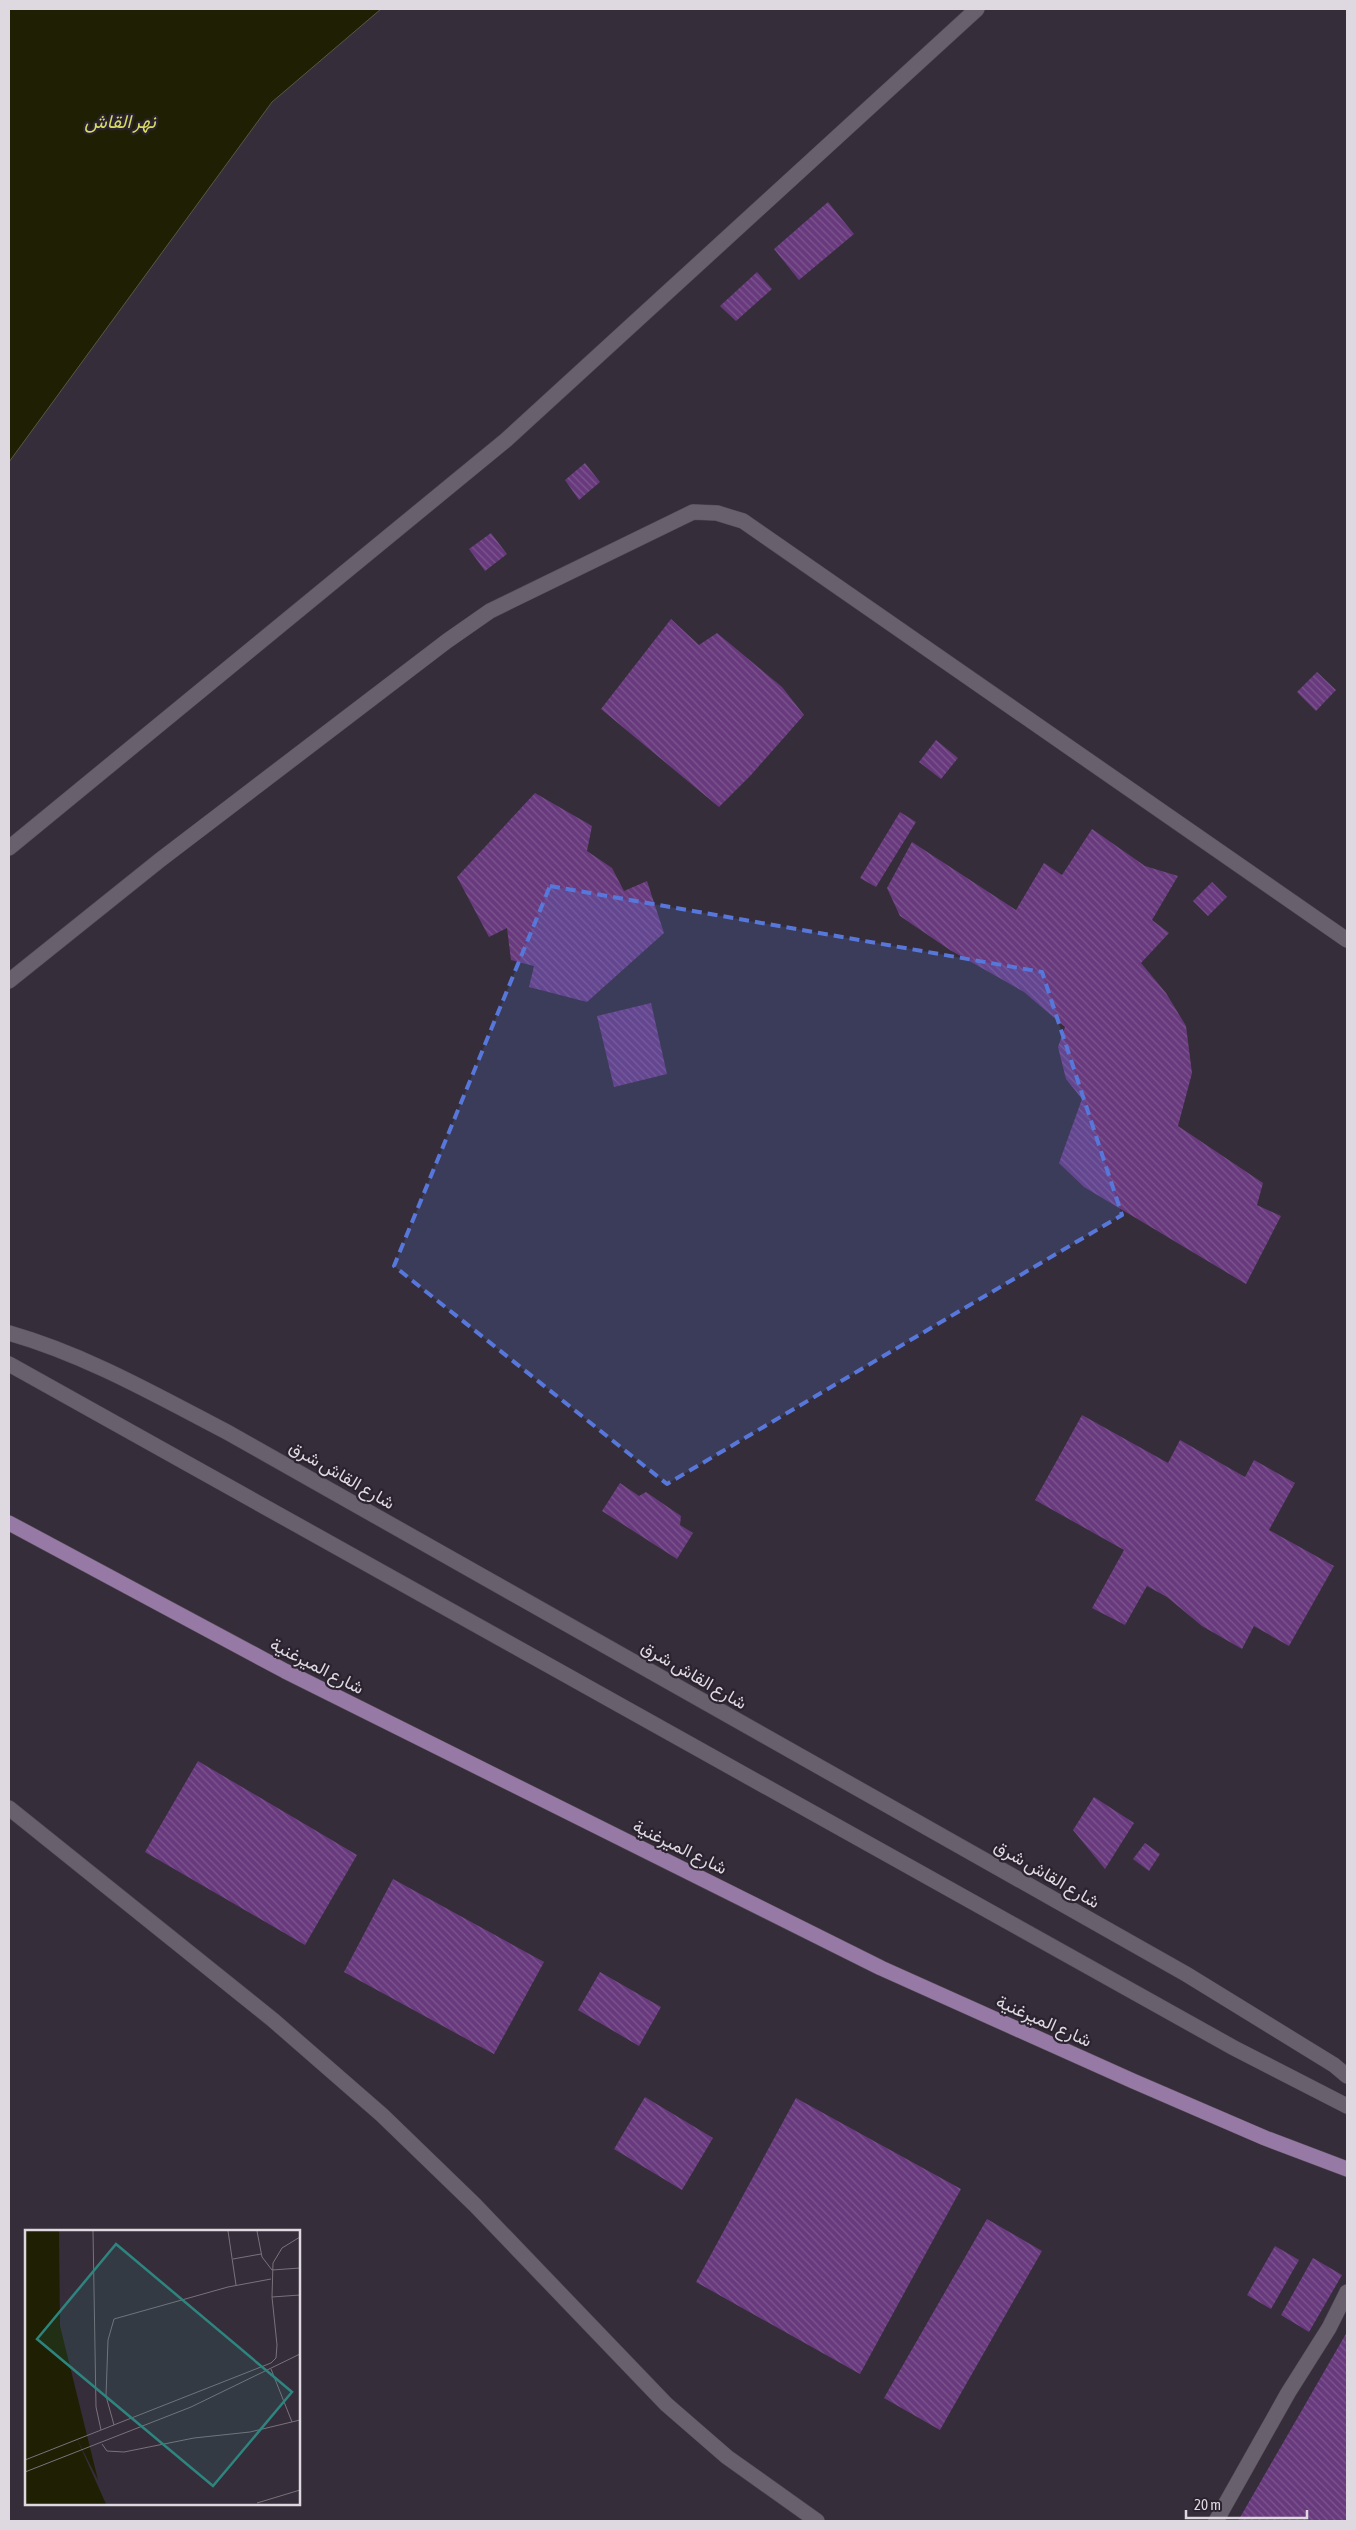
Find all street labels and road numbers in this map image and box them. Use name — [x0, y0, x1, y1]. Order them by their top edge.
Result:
street label: شارع القاش شرق — [285, 1436, 399, 1515]
street label: شارع الميرغنية — [266, 1633, 368, 1700]
street label: شارع القاش شرق — [637, 1636, 751, 1715]
street label: شارع الميرغنية — [629, 1815, 731, 1880]
street label: شارع القاش شرق — [990, 1835, 1104, 1914]
street label: شارع الميرغنية — [992, 1990, 1095, 2053]

